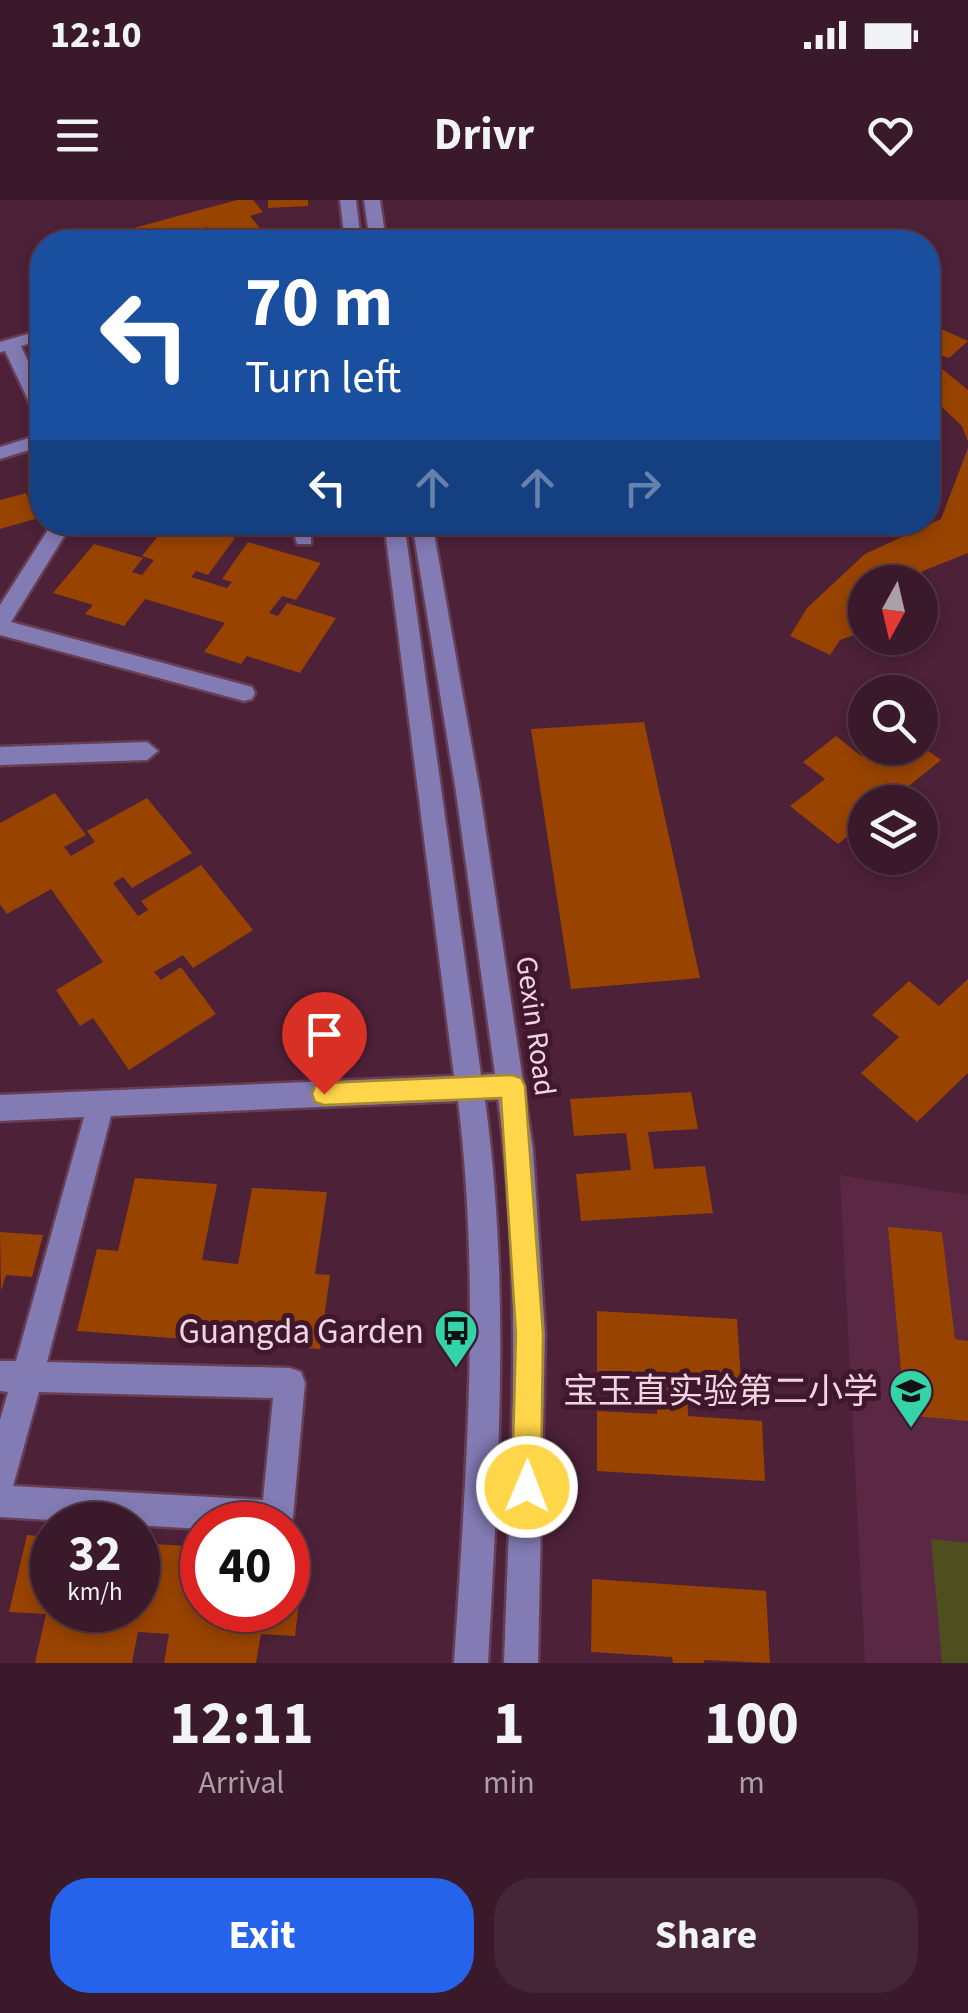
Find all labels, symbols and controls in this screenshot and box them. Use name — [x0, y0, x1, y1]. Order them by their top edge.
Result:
text: 12:10 — [50, 8, 142, 62]
text: Drivr — [434, 103, 534, 167]
icon: menu — [50, 108, 105, 163]
icon: heart — [863, 108, 918, 163]
text: 70 m — [245, 253, 393, 353]
icon: left — [80, 270, 210, 400]
text: Turn left — [245, 346, 401, 410]
icon: left — [300, 460, 355, 515]
icon: ahead — [405, 460, 460, 515]
icon: ahead — [510, 460, 565, 515]
icon: right — [615, 460, 670, 515]
north arrow — [848, 565, 938, 655]
map controls — [848, 565, 938, 875]
button: search — [848, 675, 938, 765]
button: layers — [848, 785, 938, 875]
street label: Gexin Road — [504, 953, 567, 1099]
pin — [282, 992, 367, 1095]
icon: arrive — [297, 1007, 352, 1062]
place label: Guangda Garden — [178, 1307, 424, 1357]
bus stop icon: Guangda Garden — [433, 1308, 479, 1369]
place label: 宝玉直实验第二小学 — [563, 1367, 878, 1417]
school or university icon: 宝玉直实验第二小学 — [888, 1368, 934, 1429]
position arrow — [475, 1435, 579, 1539]
speed limit sign: 40 — [180, 1502, 310, 1632]
text: 32 — [69, 1519, 121, 1590]
text: km/h — [67, 1574, 123, 1610]
text: 12:11 — [169, 1682, 314, 1767]
text: 1 — [493, 1682, 525, 1767]
text: 100 — [704, 1682, 799, 1767]
text: Arrival — [198, 1760, 284, 1806]
text: min — [483, 1760, 535, 1806]
text: m — [738, 1760, 765, 1806]
button: Exit — [50, 1878, 474, 1993]
button: Share — [494, 1878, 918, 1993]

